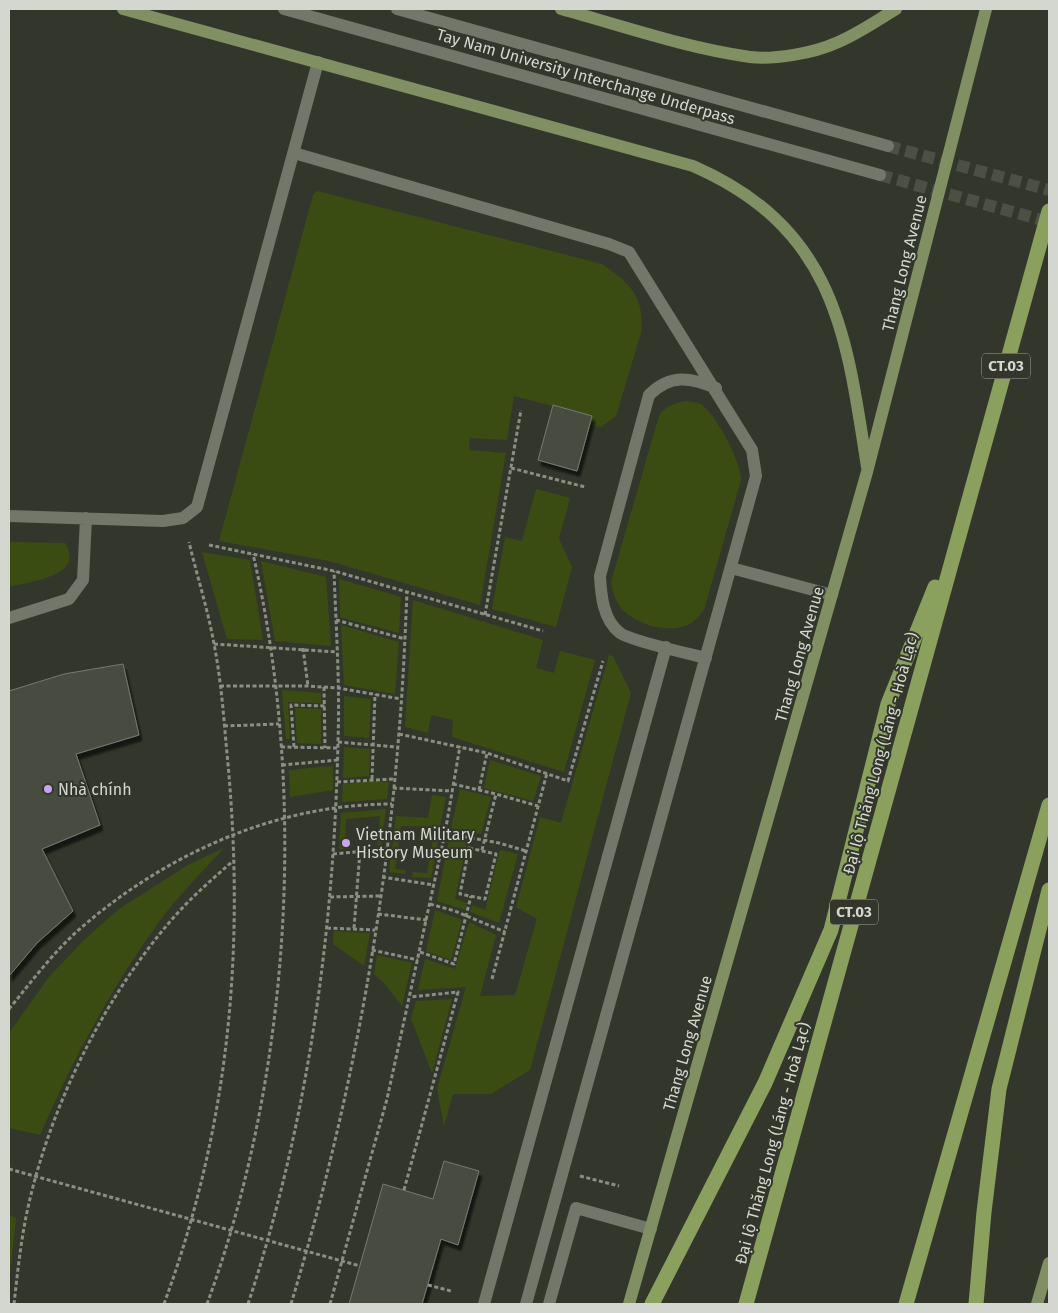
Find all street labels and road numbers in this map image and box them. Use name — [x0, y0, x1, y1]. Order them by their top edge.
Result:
street label: Tay Nam University Interchange Underpass — [434, 25, 737, 128]
street label: Thang Long Avenue — [878, 193, 931, 333]
road number: CT.03 — [982, 354, 1030, 378]
street label: Thang Long Avenue — [771, 584, 828, 724]
street label: Đại lộ Thăng Long (Láng - Hoà Lạc) — [839, 630, 922, 876]
road number: CT.03 — [830, 900, 878, 924]
street label: Thang Long Avenue — [659, 973, 716, 1113]
street label: Đại lộ Thăng Long (Láng - Hoà Lạc) — [731, 1020, 814, 1266]

